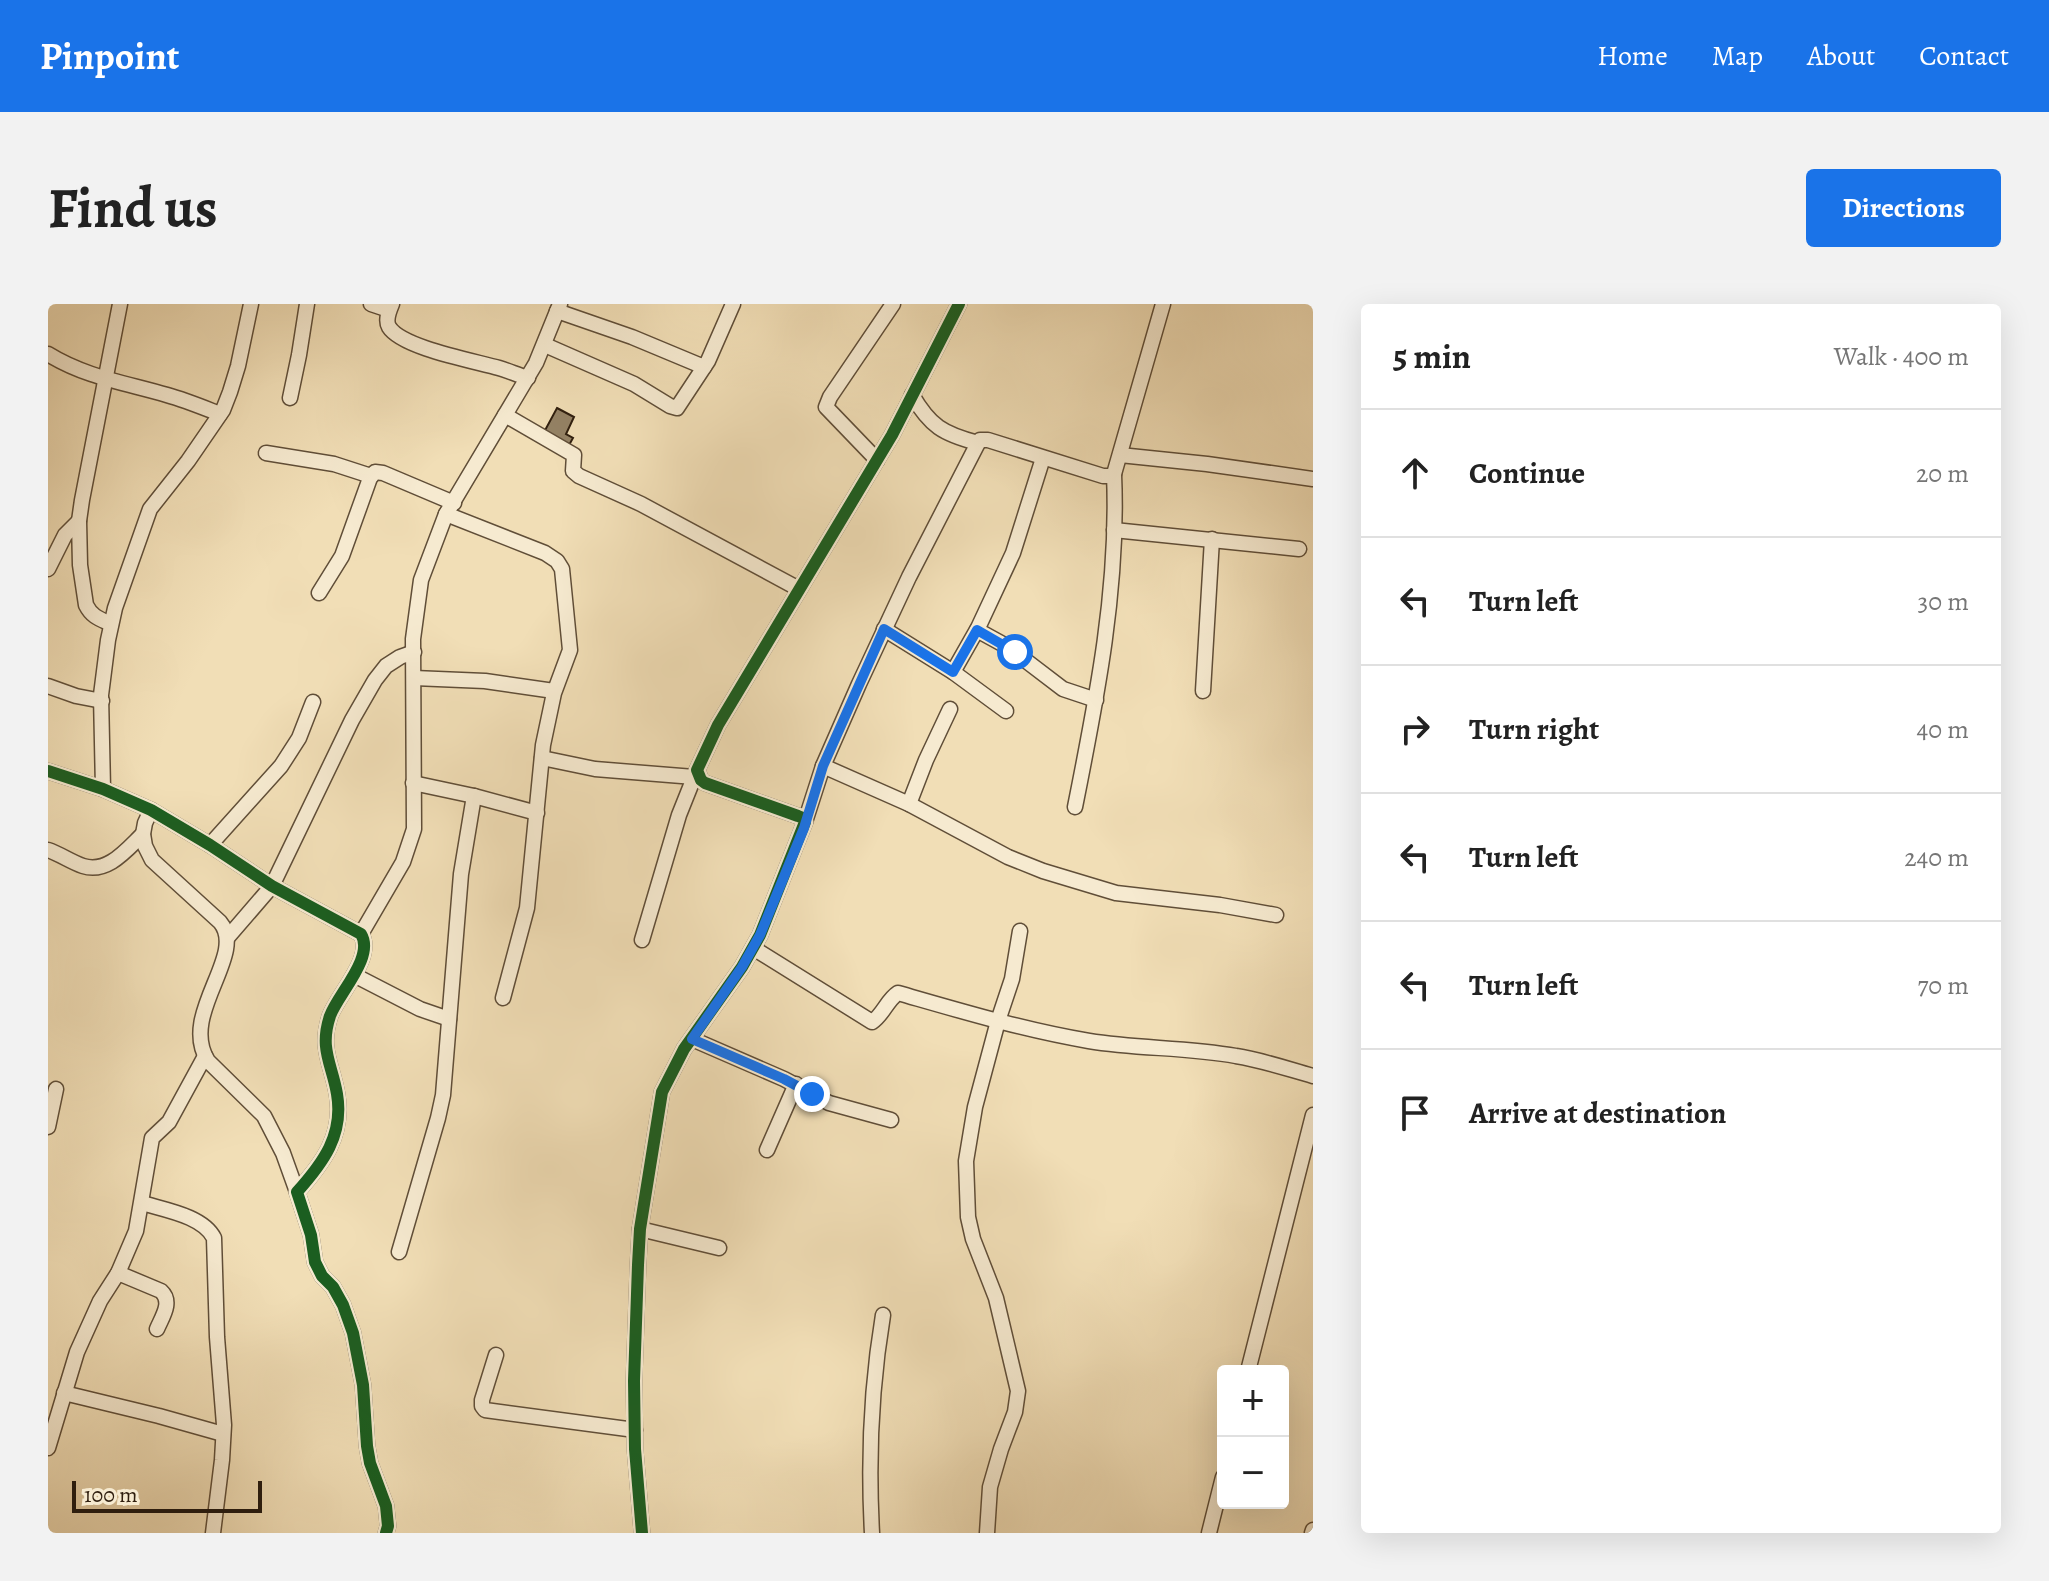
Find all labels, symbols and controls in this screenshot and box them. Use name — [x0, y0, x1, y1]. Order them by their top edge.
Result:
text: Pinpoint — [40, 30, 179, 82]
text: Home — [1597, 37, 1668, 75]
text: Map — [1712, 37, 1763, 75]
text: About — [1807, 37, 1875, 75]
text: Contact — [1919, 37, 2009, 75]
button: Directions — [1806, 169, 2001, 247]
text: Find us — [48, 170, 218, 246]
text: 5 min — [1393, 333, 1471, 380]
text: Walk · 400 m — [1834, 339, 1969, 374]
icon: ahead — [1393, 451, 1437, 495]
text: Continue — [1469, 453, 1585, 493]
text: 20 m — [1916, 456, 1969, 491]
icon: left — [1393, 579, 1437, 623]
text: Turn left — [1469, 581, 1578, 621]
text: 30 m — [1918, 584, 1969, 619]
route start — [997, 634, 1033, 670]
icon: right — [1393, 707, 1437, 751]
text: Turn right — [1469, 709, 1599, 749]
text: 40 m — [1917, 712, 1969, 747]
icon: left — [1393, 835, 1437, 879]
text: Turn left — [1469, 837, 1578, 877]
text: 240 m — [1904, 840, 1969, 875]
icon: left — [1393, 963, 1437, 1007]
text: Turn left — [1469, 965, 1578, 1005]
text: 70 m — [1917, 968, 1969, 1003]
route end — [794, 1076, 830, 1112]
icon: arrive — [1393, 1091, 1437, 1135]
text: Arrive at destination — [1469, 1093, 1726, 1133]
map controls — [1217, 1365, 1289, 1509]
button: + — [1217, 1365, 1289, 1437]
button: − — [1217, 1437, 1289, 1509]
scale bar — [72, 1477, 262, 1513]
text: 100 m — [84, 1480, 138, 1510]

